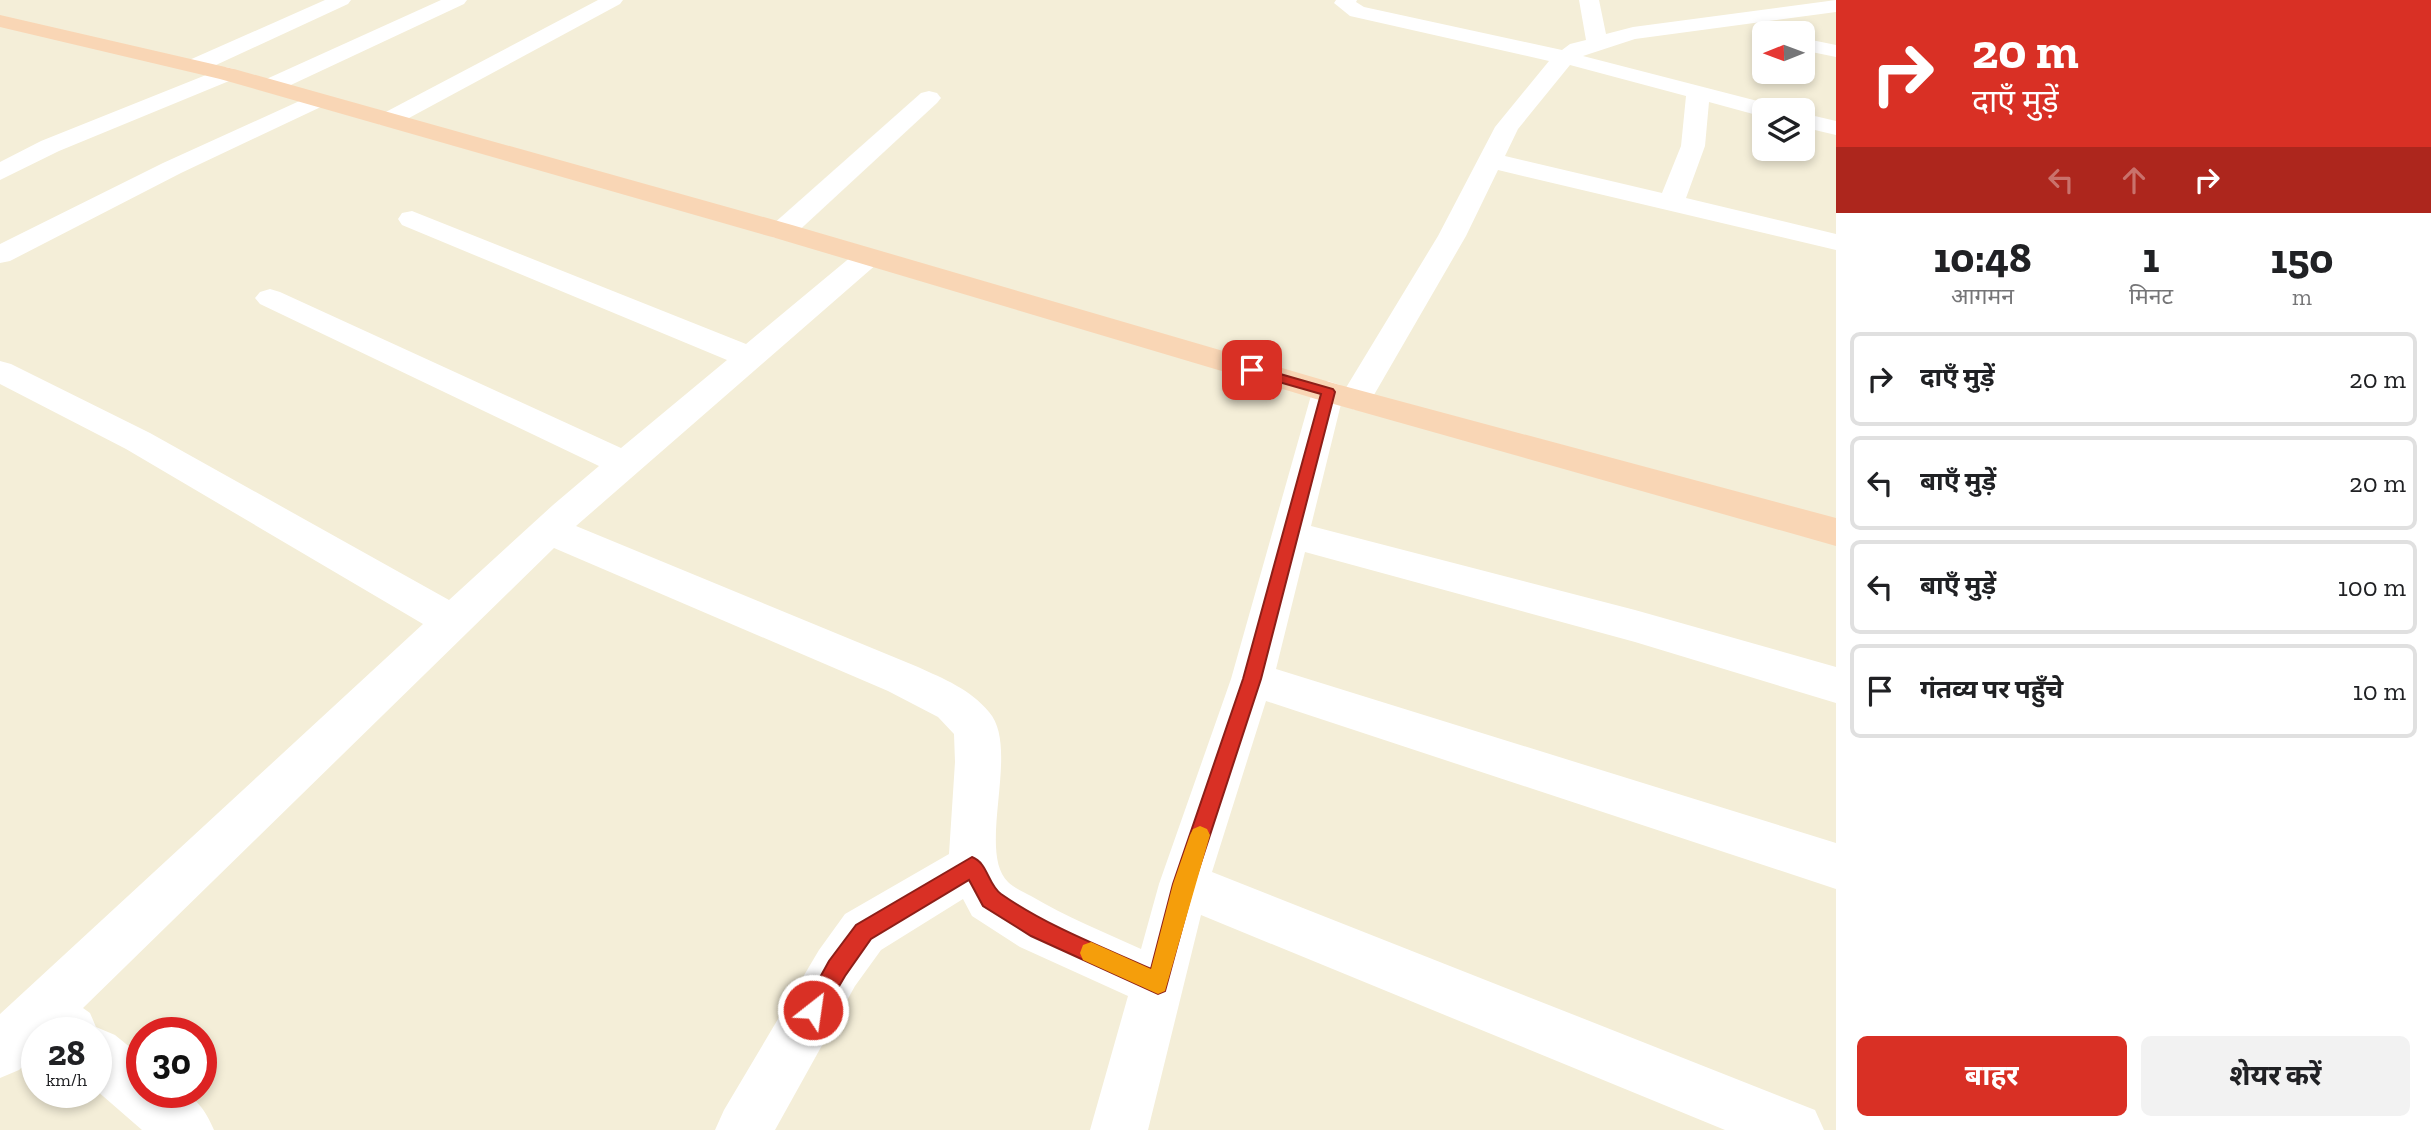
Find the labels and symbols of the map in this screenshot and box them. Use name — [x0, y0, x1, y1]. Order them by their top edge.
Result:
north arrow — [1752, 21, 1815, 84]
pin — [1222, 340, 1282, 400]
position arrow — [776, 973, 850, 1047]
speed limit sign: 30 — [126, 1017, 217, 1108]

